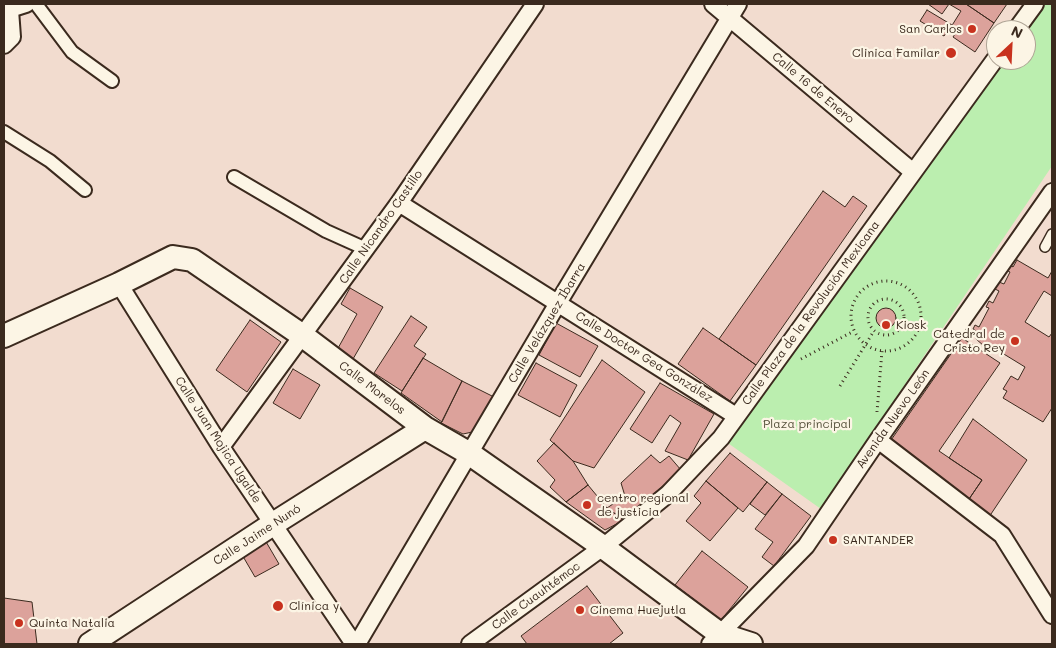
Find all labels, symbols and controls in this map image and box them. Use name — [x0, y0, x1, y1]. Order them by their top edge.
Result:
north arrow — [986, 20, 1036, 70]
text: N — [1008, 21, 1026, 43]
place label: San Carlos — [899, 22, 962, 36]
marker: San Carlos — [966, 23, 978, 35]
place label: Clinica Familar — [852, 46, 940, 60]
marker: Clinica Familar — [944, 46, 958, 60]
street label: Calle 16 de Enero — [769, 49, 857, 127]
street label: Calle Nicandro Castillo — [336, 167, 426, 287]
street label: Calle Plaza de la Revolución Mexicana — [739, 218, 883, 408]
street label: Calle Velázquez Ibarra — [505, 260, 589, 386]
street label: Calle Doctor Gea González — [573, 309, 715, 405]
place label: Kiosk — [896, 318, 926, 332]
marker: Kiosk — [880, 319, 892, 331]
place label: Catedral de Cristo Rey — [933, 327, 1005, 355]
marker: Catedral de Cristo Rey — [1009, 335, 1021, 347]
street label: Calle Morelos — [336, 358, 408, 418]
street label: Avenida Nuevo León — [853, 367, 933, 471]
street label: Calle Juan Mojica Ugalde — [172, 374, 264, 506]
park label: Plaza principal — [763, 417, 851, 431]
place label: centro regional de justicia — [597, 491, 689, 519]
marker: centro regional de justicia — [581, 499, 593, 511]
street label: Calle Jaime Nunó — [211, 501, 303, 569]
place label: SANTANDER — [843, 533, 914, 547]
marker: SANTANDER — [827, 534, 839, 546]
street label: Calle Cuauhtémoc — [489, 559, 583, 633]
marker: Clínica y — [271, 599, 285, 613]
place label: Clínica y — [289, 599, 339, 613]
place label: Cinema Huejutla — [590, 603, 686, 617]
marker: Cinema Huejutla — [574, 604, 586, 616]
place label: Quinta Natalia — [29, 616, 115, 630]
marker: Quinta Natalia — [13, 617, 25, 629]

